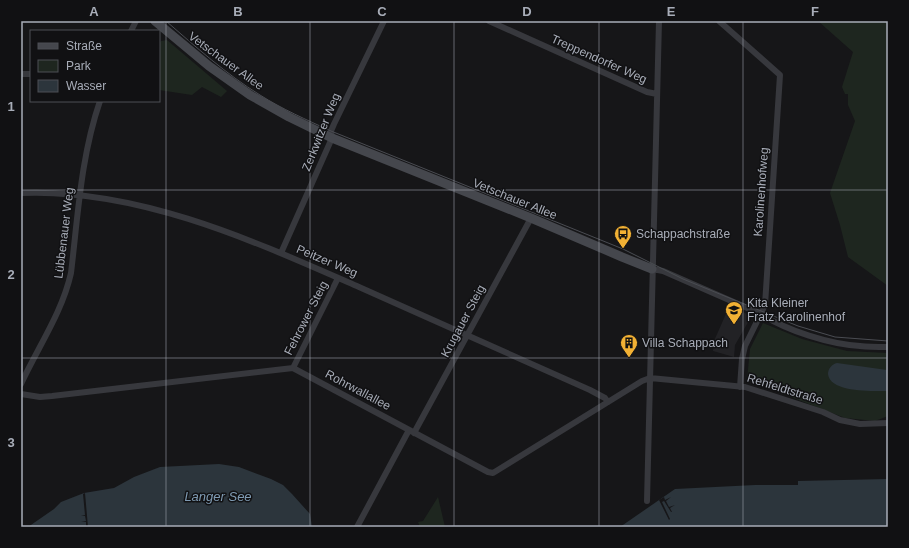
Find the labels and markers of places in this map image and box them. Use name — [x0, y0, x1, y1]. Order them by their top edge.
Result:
bus stop icon: Schappachstraße — [613, 224, 633, 249]
place label: Schappachstraße — [636, 227, 730, 241]
place label: Kita Kleiner Fratz Karolinenhof — [747, 296, 846, 324]
school or university icon: Kita Kleiner Fratz Karolinenhof — [724, 300, 744, 325]
building icon: Villa Schappach — [619, 333, 639, 358]
place label: Villa Schappach — [642, 336, 728, 350]

